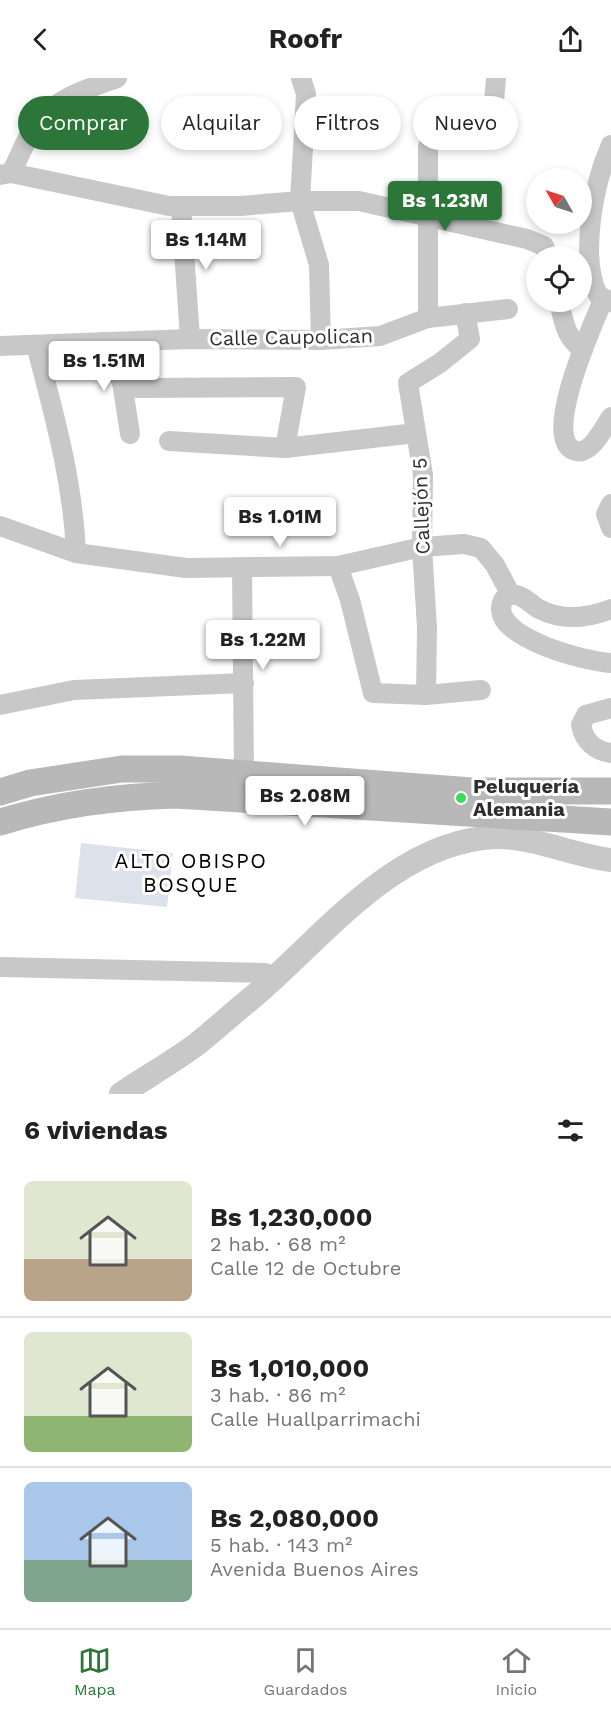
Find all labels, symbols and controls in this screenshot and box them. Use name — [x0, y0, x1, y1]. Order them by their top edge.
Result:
icon: back — [24, 23, 57, 56]
text: Roofr — [269, 23, 342, 55]
icon: share — [554, 23, 587, 56]
chip: Comprar — [18, 96, 149, 150]
chip: Alquilar — [161, 96, 282, 150]
chip: Filtros — [294, 96, 401, 150]
chip: Nuevo — [413, 96, 518, 150]
north arrow — [526, 168, 592, 234]
map controls — [526, 168, 592, 312]
pin: Bs 1.23M — [383, 181, 507, 232]
text: Bs 1.23M — [402, 188, 488, 212]
pin: Bs 1.14M — [144, 220, 268, 271]
text: Bs 1.14M — [165, 227, 247, 251]
button: locate — [526, 246, 592, 312]
street label: Calle Caupolican — [209, 324, 373, 350]
pin: Bs 1.51M — [42, 341, 166, 392]
text: Bs 1.51M — [63, 348, 145, 372]
street label: Callejón 5 — [407, 457, 435, 555]
pin: Bs 1.01M — [218, 497, 342, 548]
text: Bs 1.01M — [238, 504, 322, 528]
pin: Bs 1.22M — [201, 620, 325, 671]
text: Bs 1.22M — [220, 627, 306, 651]
place label: Peluquería Alemania — [473, 774, 579, 821]
pin: Bs 2.08M — [243, 776, 367, 827]
text: Bs 2.08M — [259, 783, 351, 807]
marker: Peluquería Alemania — [454, 791, 468, 805]
district label: ALTO OBISPO BOSQUE — [115, 848, 267, 897]
icon: filters — [554, 1114, 587, 1147]
text: 6 viviendas — [24, 1115, 168, 1145]
text: Bs 1,230,000 — [210, 1202, 373, 1232]
icon: home — [72, 1205, 144, 1277]
text: 2 hab. · 68 m² — [210, 1232, 345, 1256]
text: Calle 12 de Octubre — [210, 1256, 401, 1280]
text: Bs 1,010,000 — [210, 1353, 369, 1383]
icon: home — [72, 1356, 144, 1428]
text: 3 hab. · 86 m² — [210, 1383, 345, 1407]
text: Calle Huallparrimachi — [210, 1407, 421, 1431]
text: Bs 2,080,000 — [210, 1503, 379, 1533]
icon: home — [72, 1506, 144, 1578]
text: 5 hab. · 143 m² — [210, 1533, 352, 1557]
text: Avenida Buenos Aires — [210, 1557, 419, 1581]
tab: Mapa — [74, 1644, 116, 1699]
tab: Guardados — [264, 1644, 347, 1699]
tab: Inicio — [495, 1644, 537, 1699]

